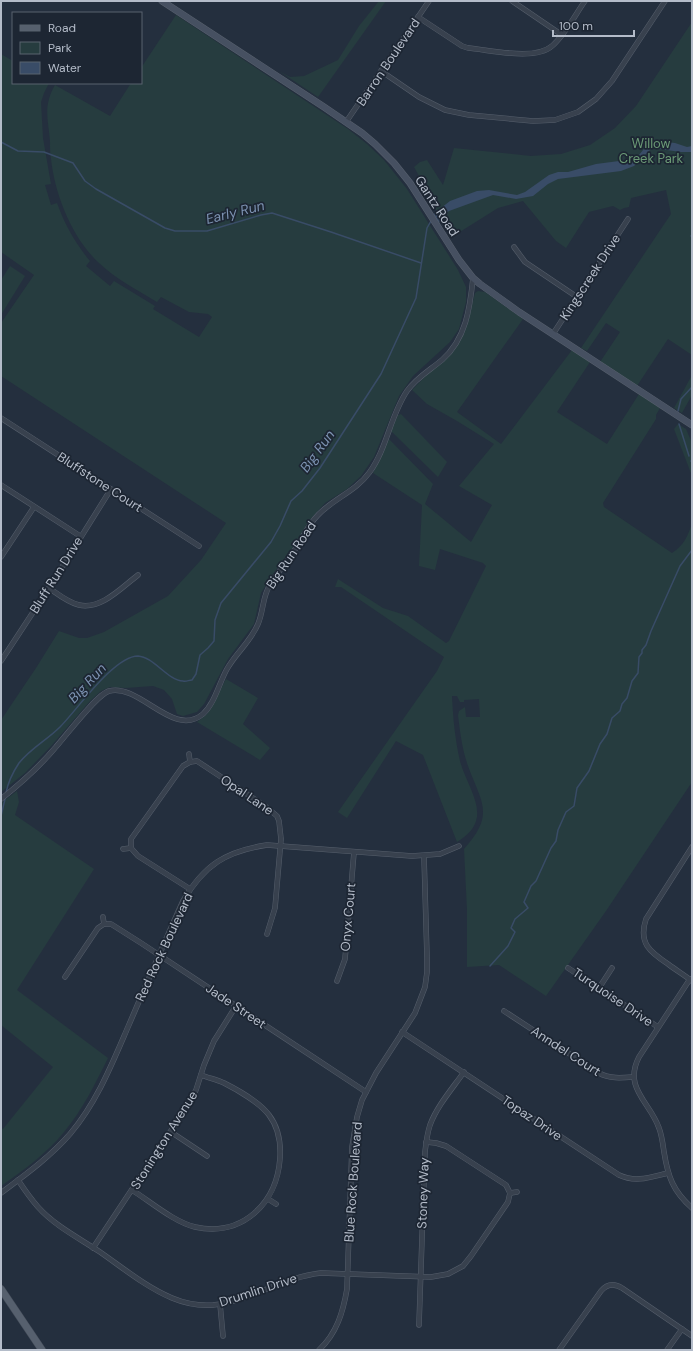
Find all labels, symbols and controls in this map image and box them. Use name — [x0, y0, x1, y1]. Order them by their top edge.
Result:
legend — [12, 12, 142, 84]
scale bar — [553, 12, 634, 38]
street label: Barron Boulevard — [352, 15, 424, 109]
text: 100 m — [559, 18, 593, 34]
text: Road — [48, 20, 76, 36]
text: Park — [48, 40, 72, 56]
text: Water — [48, 60, 82, 76]
park label: Willow Creek Park — [619, 135, 684, 167]
street label: Gantz Road — [411, 172, 463, 240]
water label: Early Run — [204, 196, 266, 228]
street label: Kingscreek Drive — [556, 231, 624, 323]
water label: Big Run — [296, 426, 338, 476]
street label: Bluffstone Court — [54, 448, 146, 516]
street label: Big Run Road — [262, 518, 320, 592]
street label: Bluff Run Drive — [26, 533, 86, 617]
water label: Big Run — [64, 659, 110, 707]
street label: Opal Lane — [217, 771, 277, 819]
street label: Onyx Court — [337, 882, 359, 952]
street label: Red Rock Boulevard — [131, 890, 197, 1004]
street label: Turquoise Drive — [570, 964, 656, 1030]
street label: Jade Street — [202, 980, 270, 1032]
street label: Anndel Court — [528, 1022, 604, 1080]
street label: Stonington Avenue — [127, 1088, 201, 1192]
street label: Topaz Drive — [499, 1092, 565, 1144]
street label: Blue Rock Boulevard — [340, 1121, 366, 1243]
street label: Stoney Way — [413, 1157, 433, 1229]
street label: Drumlin Drive — [217, 1269, 299, 1311]

